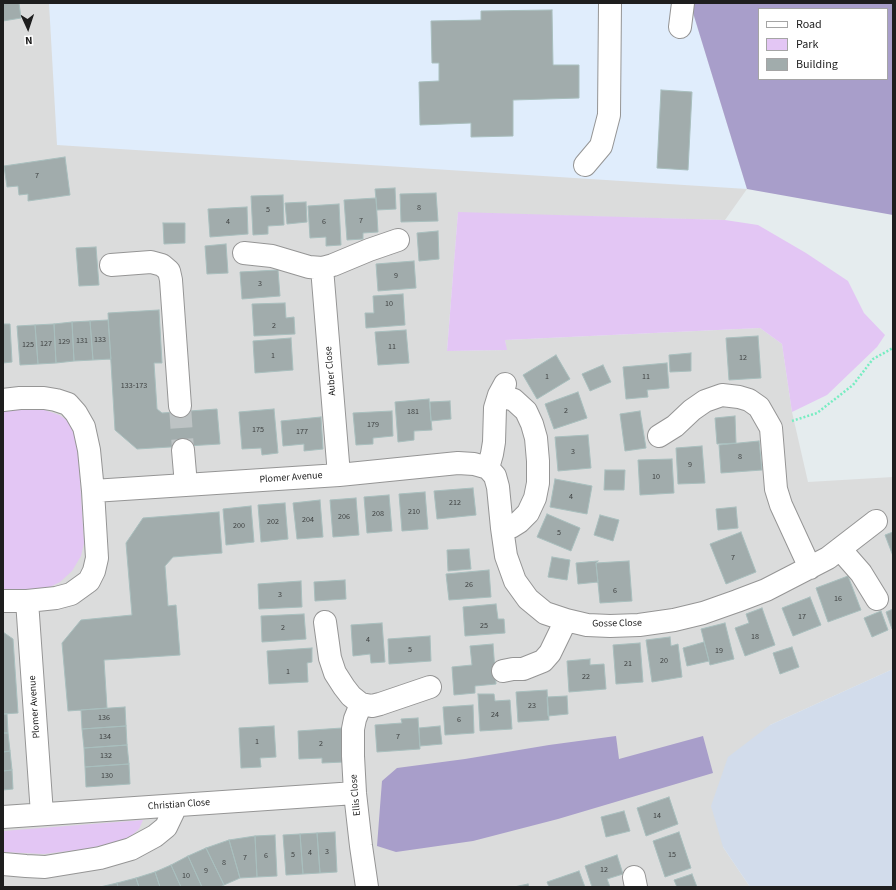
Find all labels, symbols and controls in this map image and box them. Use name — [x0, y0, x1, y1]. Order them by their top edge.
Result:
north arrow — [8, 8, 48, 48]
legend — [758, 8, 888, 80]
text: Road — [796, 16, 822, 33]
text: N — [25, 33, 33, 48]
text: Park — [796, 36, 818, 53]
text: Building — [796, 56, 838, 73]
house number: 7 — [35, 171, 39, 181]
house number: 8 — [417, 203, 421, 213]
house number: 5 — [266, 205, 270, 215]
house number: 7 — [359, 216, 363, 226]
house number: 4 — [226, 217, 230, 227]
house number: 6 — [322, 217, 326, 227]
house number: 9 — [394, 271, 398, 281]
house number: 3 — [258, 279, 262, 289]
house number: 10 — [385, 299, 393, 309]
house number: 2 — [272, 321, 276, 331]
house number: 133 — [94, 335, 106, 345]
house number: 131 — [76, 336, 88, 346]
house number: 129 — [58, 337, 70, 347]
house number: 127 — [40, 339, 52, 349]
house number: 125 — [22, 340, 34, 350]
house number: 11 — [388, 342, 396, 352]
street label: Auber Close — [323, 346, 339, 396]
house number: 1 — [271, 351, 275, 361]
house number: 12 — [739, 353, 747, 363]
house number: 1 — [545, 372, 549, 382]
house number: 11 — [642, 372, 650, 382]
house number: 133-173 — [121, 381, 147, 391]
house number: 2 — [564, 406, 568, 416]
house number: 181 — [407, 407, 419, 417]
house number: 179 — [367, 420, 379, 430]
house number: 175 — [252, 425, 264, 435]
house number: 177 — [296, 427, 308, 437]
house number: 3 — [571, 447, 575, 457]
house number: 8 — [738, 452, 742, 462]
house number: 9 — [688, 460, 692, 470]
street label: Plomer Avenue — [259, 470, 323, 486]
house number: 10 — [652, 472, 660, 482]
house number: 4 — [569, 492, 573, 502]
house number: 212 — [449, 498, 461, 508]
house number: 210 — [408, 507, 420, 517]
house number: 208 — [372, 509, 384, 519]
house number: 206 — [338, 512, 350, 522]
house number: 204 — [302, 515, 314, 525]
house number: 202 — [267, 517, 279, 527]
house number: 200 — [233, 521, 245, 531]
house number: 5 — [557, 528, 561, 538]
house number: 7 — [731, 553, 735, 563]
house number: 26 — [465, 580, 473, 590]
house number: 6 — [613, 586, 617, 596]
house number: 3 — [278, 590, 282, 600]
house number: 16 — [834, 594, 842, 604]
house number: 17 — [798, 612, 806, 622]
street label: Gosse Close — [592, 618, 642, 630]
house number: 25 — [480, 621, 488, 631]
house number: 2 — [281, 623, 285, 633]
house number: 18 — [751, 632, 759, 642]
house number: 4 — [366, 635, 370, 645]
house number: 5 — [408, 645, 412, 655]
house number: 19 — [715, 646, 723, 656]
house number: 20 — [660, 656, 668, 666]
house number: 21 — [624, 659, 632, 669]
house number: 1 — [286, 667, 290, 677]
house number: 22 — [582, 672, 590, 682]
street label: Plomer Avenue — [27, 675, 43, 739]
house number: 23 — [528, 701, 536, 711]
house number: 24 — [491, 710, 499, 720]
house number: 136 — [98, 713, 110, 723]
house number: 6 — [457, 715, 461, 725]
house number: 134 — [99, 732, 111, 742]
house number: 7 — [396, 732, 400, 742]
house number: 1 — [255, 737, 259, 747]
house number: 2 — [319, 739, 323, 749]
house number: 132 — [100, 751, 112, 761]
house number: 130 — [101, 771, 113, 781]
street label: Ellis Close — [348, 774, 364, 816]
street label: Christian Close — [148, 797, 210, 813]
house number: 14 — [653, 811, 661, 821]
house number: 3 — [325, 847, 329, 857]
house number: 4 — [308, 848, 312, 858]
house number: 5 — [291, 850, 295, 860]
house number: 15 — [668, 850, 676, 860]
house number: 6 — [264, 851, 268, 861]
house number: 7 — [243, 853, 247, 863]
house number: 8 — [222, 858, 226, 868]
house number: 12 — [600, 865, 608, 875]
house number: 9 — [204, 866, 208, 876]
house number: 10 — [182, 871, 190, 881]

